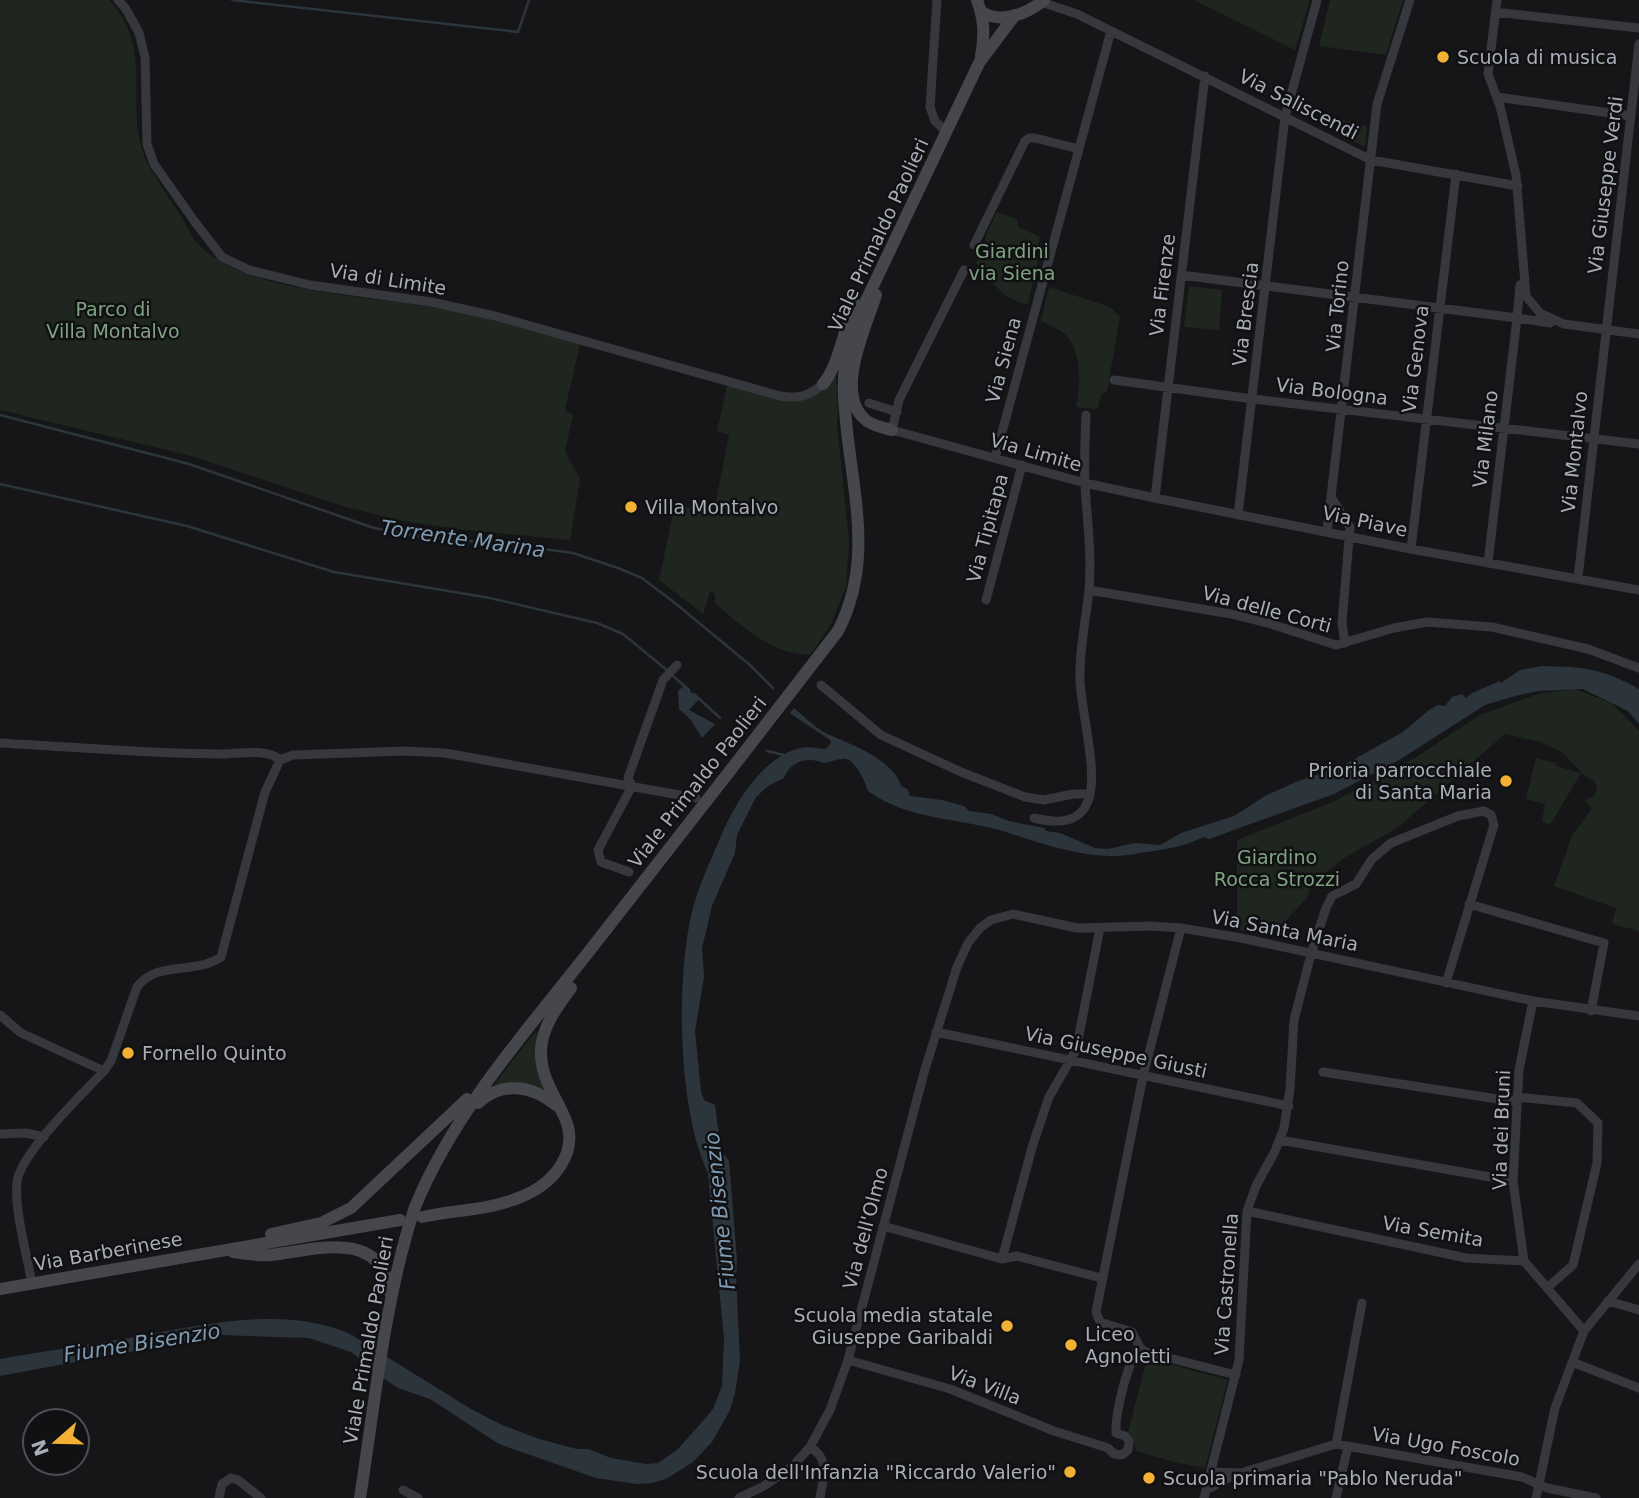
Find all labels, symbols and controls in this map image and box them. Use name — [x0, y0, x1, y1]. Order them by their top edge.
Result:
place label: Scuola di musica — [1457, 46, 1617, 68]
marker: Scuola di musica — [1435, 49, 1451, 65]
street label: Via Saliscendi — [1236, 64, 1362, 144]
street label: Via Giuseppe Verdi — [1583, 95, 1627, 275]
street label: Viale Primaldo Paolieri — [823, 135, 933, 335]
street label: Via Firenze — [1145, 232, 1179, 338]
park label: Giardini via Siena — [969, 240, 1055, 284]
street label: Via di Limite — [328, 259, 448, 299]
street label: Via Torino — [1321, 259, 1353, 353]
street label: Via Brescia — [1228, 261, 1262, 367]
park label: Parco di Villa Montalvo — [46, 298, 180, 342]
street label: Via Genova — [1397, 304, 1433, 414]
street label: Via Siena — [981, 315, 1025, 405]
street label: Via Bologna — [1275, 373, 1389, 409]
street label: Via Milano — [1468, 389, 1502, 489]
street label: Via Montalvo — [1557, 390, 1591, 514]
street label: Via Limite — [988, 428, 1084, 476]
street label: Via Tipitapa — [962, 471, 1012, 585]
place label: Villa Montalvo — [645, 496, 778, 518]
marker: Villa Montalvo — [623, 499, 639, 515]
street label: Via Piave — [1320, 501, 1410, 541]
water label: Torrente Marina — [379, 516, 547, 562]
street label: Via delle Corti — [1200, 581, 1334, 637]
street label: Viale Primaldo Paolieri — [623, 692, 771, 872]
place label: Prioria parrocchiale di Santa Maria — [1308, 759, 1492, 803]
marker: Prioria parrocchiale di Santa Maria — [1498, 773, 1514, 789]
park label: Giardino Rocca Strozzi — [1214, 846, 1340, 890]
street label: Via Santa Maria — [1210, 905, 1360, 955]
street label: Via Giuseppe Giusti — [1023, 1022, 1209, 1082]
place label: Fornello Quinto — [142, 1042, 287, 1064]
marker: Fornello Quinto — [120, 1045, 136, 1061]
street label: Via dei Bruni — [1488, 1069, 1514, 1191]
water label: Fiume Bisenzio — [700, 1131, 740, 1291]
street label: Via dell'Olmo — [838, 1165, 892, 1291]
street label: Via Semita — [1381, 1211, 1485, 1251]
street label: Via Castronella — [1210, 1212, 1242, 1356]
street label: Via Barberinese — [32, 1227, 184, 1275]
street label: Viale Primaldo Paolieri — [339, 1234, 397, 1446]
place label: Scuola media statale Giuseppe Garibaldi — [794, 1304, 993, 1348]
marker: Scuola media statale Giuseppe Garibaldi — [999, 1318, 1015, 1334]
water label: Fiume Bisenzio — [62, 1319, 222, 1367]
place label: Liceo Agnoletti — [1085, 1323, 1171, 1367]
marker: Liceo Agnoletti — [1063, 1337, 1079, 1353]
street label: Via Villa — [946, 1361, 1024, 1409]
north arrow — [21, 1407, 91, 1477]
street label: Via Ugo Foscolo — [1370, 1422, 1522, 1470]
text: N — [27, 1437, 53, 1459]
place label: Scuola dell'Infanzia "Riccardo Valerio" — [696, 1461, 1056, 1483]
marker: Scuola dell'Infanzia "Riccardo Valerio" — [1062, 1464, 1078, 1480]
place label: Scuola primaria "Pablo Neruda" — [1163, 1467, 1462, 1489]
marker: Scuola primaria "Pablo Neruda" — [1141, 1470, 1157, 1486]

